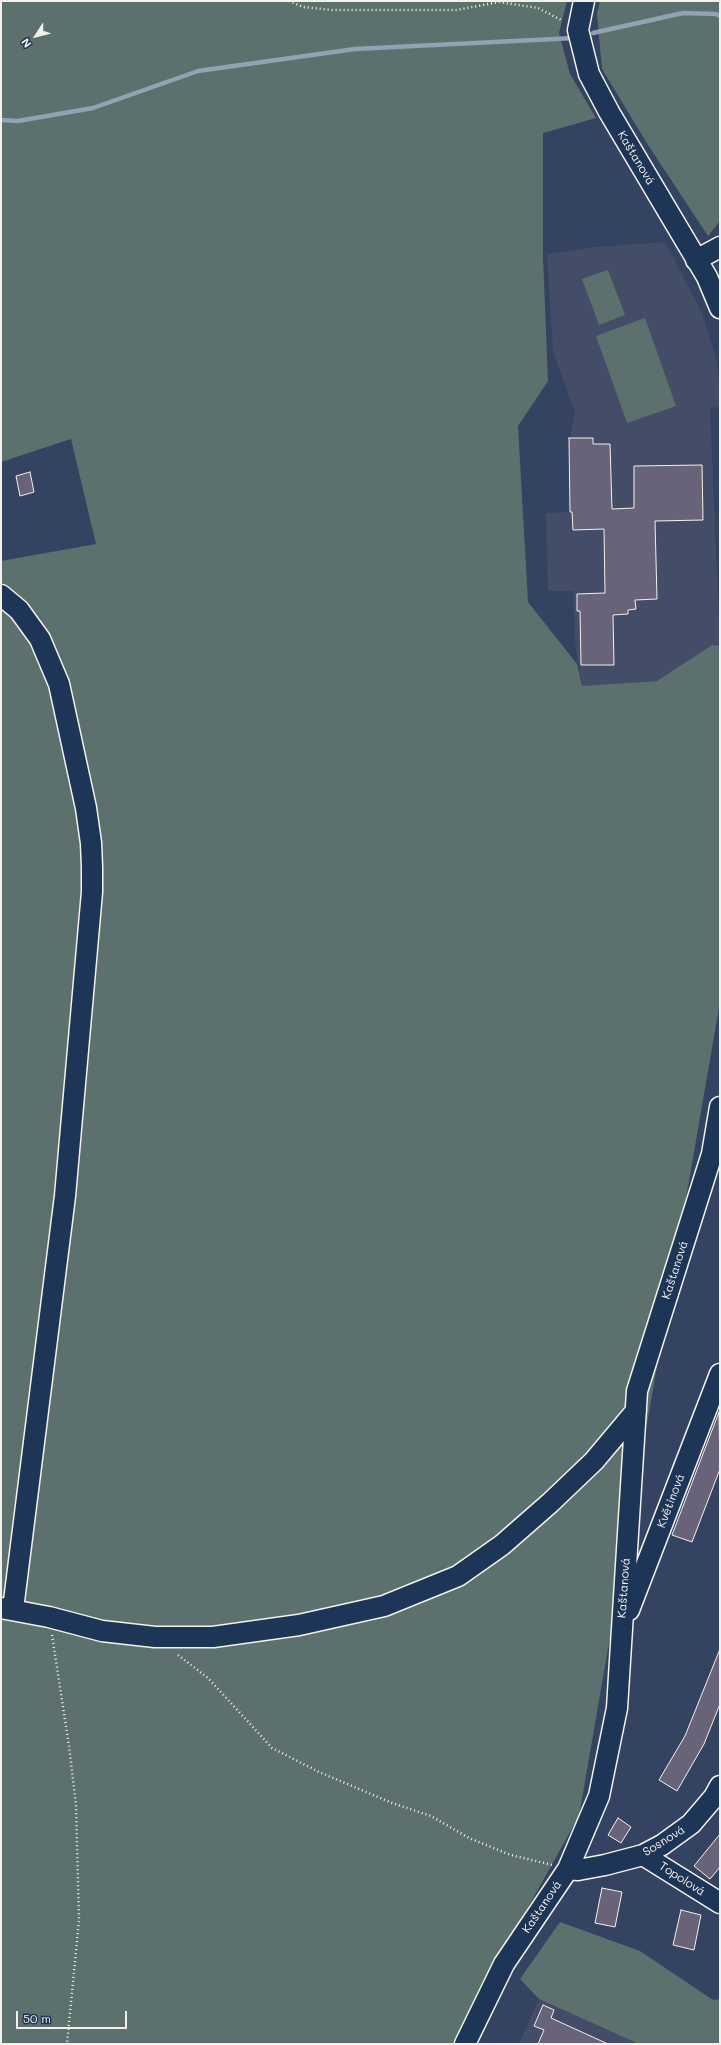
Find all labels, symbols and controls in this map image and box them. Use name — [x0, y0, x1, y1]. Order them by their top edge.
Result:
north arrow — [16, 16, 56, 56]
text: N — [17, 36, 34, 51]
street label: Kaštanová — [614, 128, 658, 188]
street label: Kaštanová — [659, 1239, 691, 1301]
street label: Květinová — [654, 1472, 688, 1530]
street label: Kaštanová — [615, 1557, 633, 1619]
street label: Sosnová — [640, 1822, 688, 1860]
street label: Topolová — [656, 1859, 708, 1899]
street label: Kaštanová — [519, 1878, 565, 1936]
scale bar — [18, 2003, 129, 2029]
text: 50 m — [23, 2010, 51, 2026]

